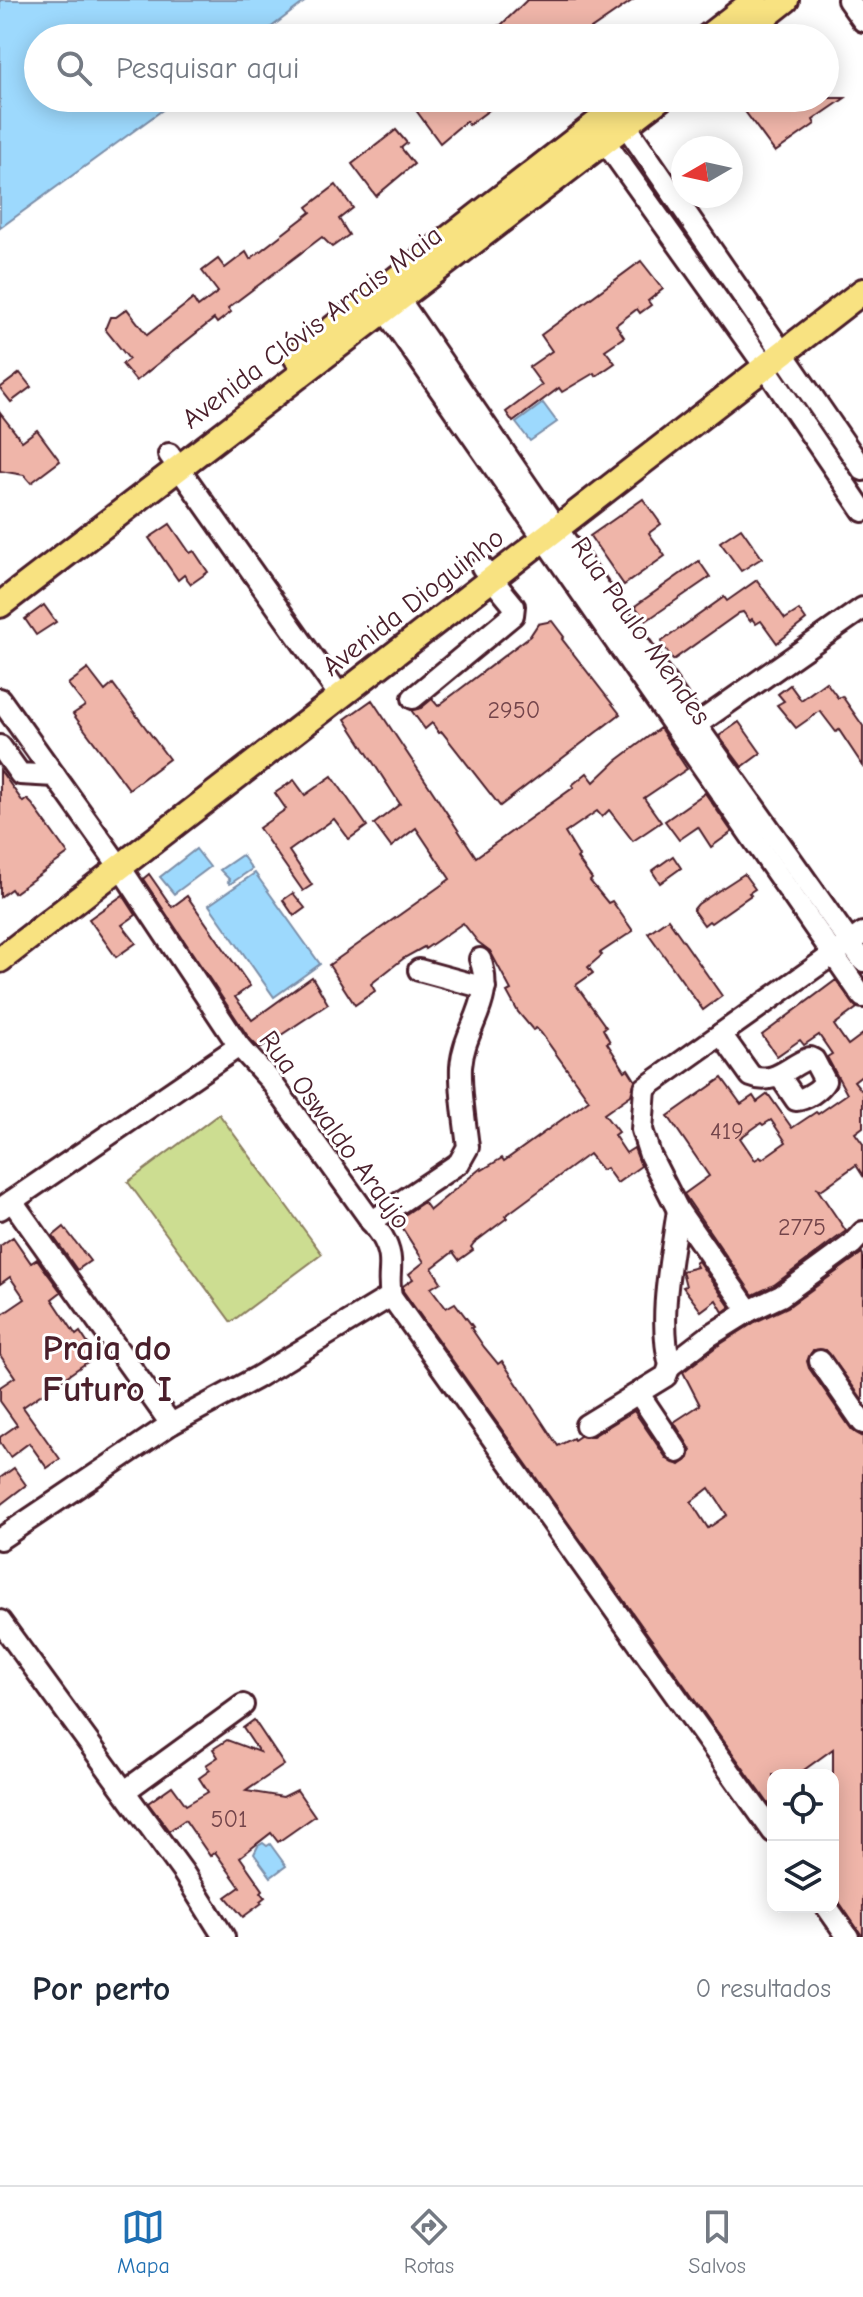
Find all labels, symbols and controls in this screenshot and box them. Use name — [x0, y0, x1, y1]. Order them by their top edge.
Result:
search box — [24, 24, 839, 112]
icon: search — [52, 46, 96, 90]
text: Pesquisar aqui — [116, 51, 299, 86]
north arrow — [671, 136, 743, 208]
street label: Avenida Clóvis Arrais Maia — [176, 219, 448, 435]
street label: Avenida Dioguinho — [316, 521, 510, 683]
street label: Rua Paulo Mendes — [564, 531, 718, 731]
house number: 2950 — [488, 696, 540, 724]
street label: Rua Oswaldo Araújo — [252, 1025, 418, 1235]
house number: 419 — [710, 1117, 744, 1145]
house number: 2775 — [778, 1213, 826, 1241]
district label: Praia do Futuro I — [42, 1328, 172, 1410]
map controls — [767, 1769, 839, 1913]
button: locate — [767, 1769, 839, 1841]
house number: 501 — [210, 1805, 248, 1833]
button: layers — [767, 1841, 839, 1913]
text: Por perto — [32, 1969, 170, 2009]
text: 0 resultados — [696, 1974, 831, 2004]
tab: Mapa — [117, 2205, 170, 2279]
tab: Rotas — [404, 2205, 454, 2279]
tab: Salvos — [688, 2205, 746, 2279]

